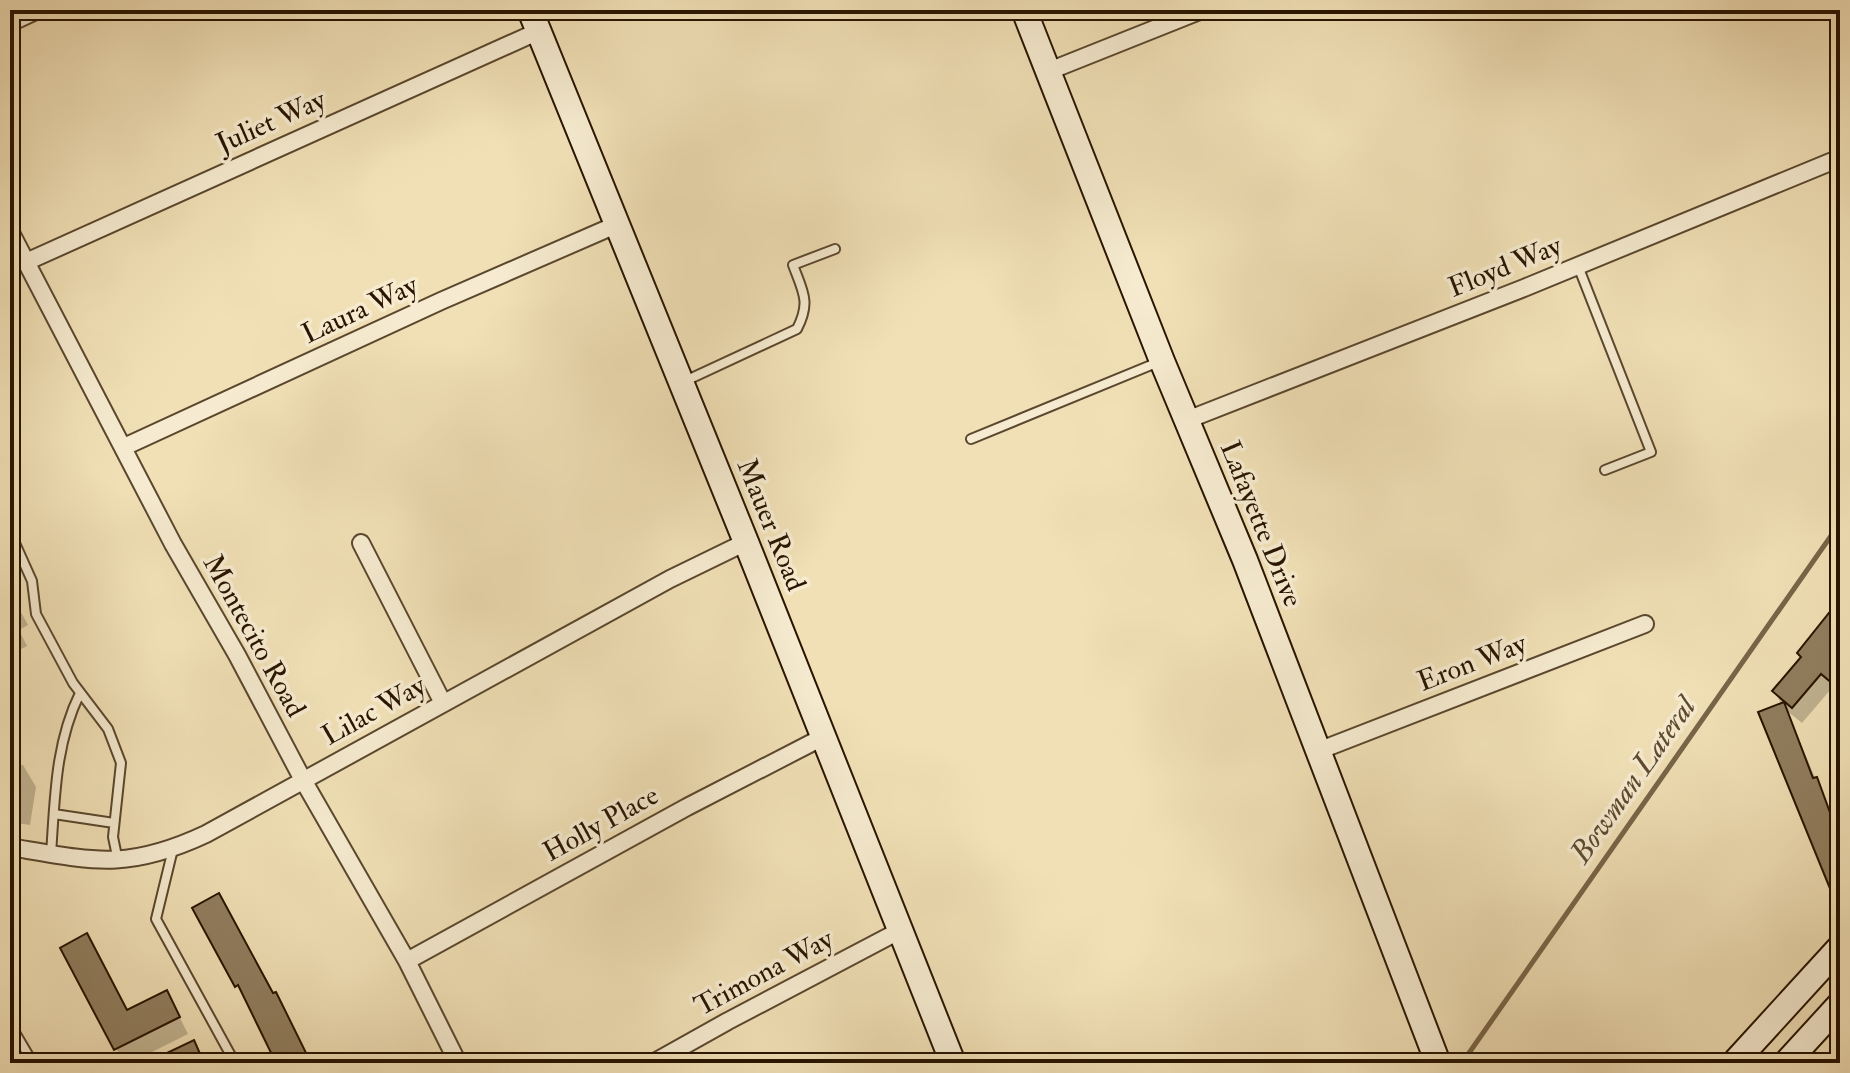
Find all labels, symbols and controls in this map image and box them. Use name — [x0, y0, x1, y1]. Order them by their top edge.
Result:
street label: Juliet Way — [210, 82, 332, 162]
street label: Floyd Way — [1443, 228, 1567, 306]
street label: Laura Way — [297, 268, 424, 352]
street label: Lafayette Drive — [1212, 436, 1310, 612]
street label: Mauer Road — [729, 454, 813, 596]
street label: Montecito Road — [195, 549, 313, 724]
street label: Eron Way — [1413, 626, 1532, 700]
street label: Lilac Way — [316, 668, 433, 754]
water label: Bowman Lateral — [1561, 687, 1706, 872]
street label: Holly Place — [537, 778, 665, 870]
street label: Trimona Way — [689, 922, 840, 1024]

